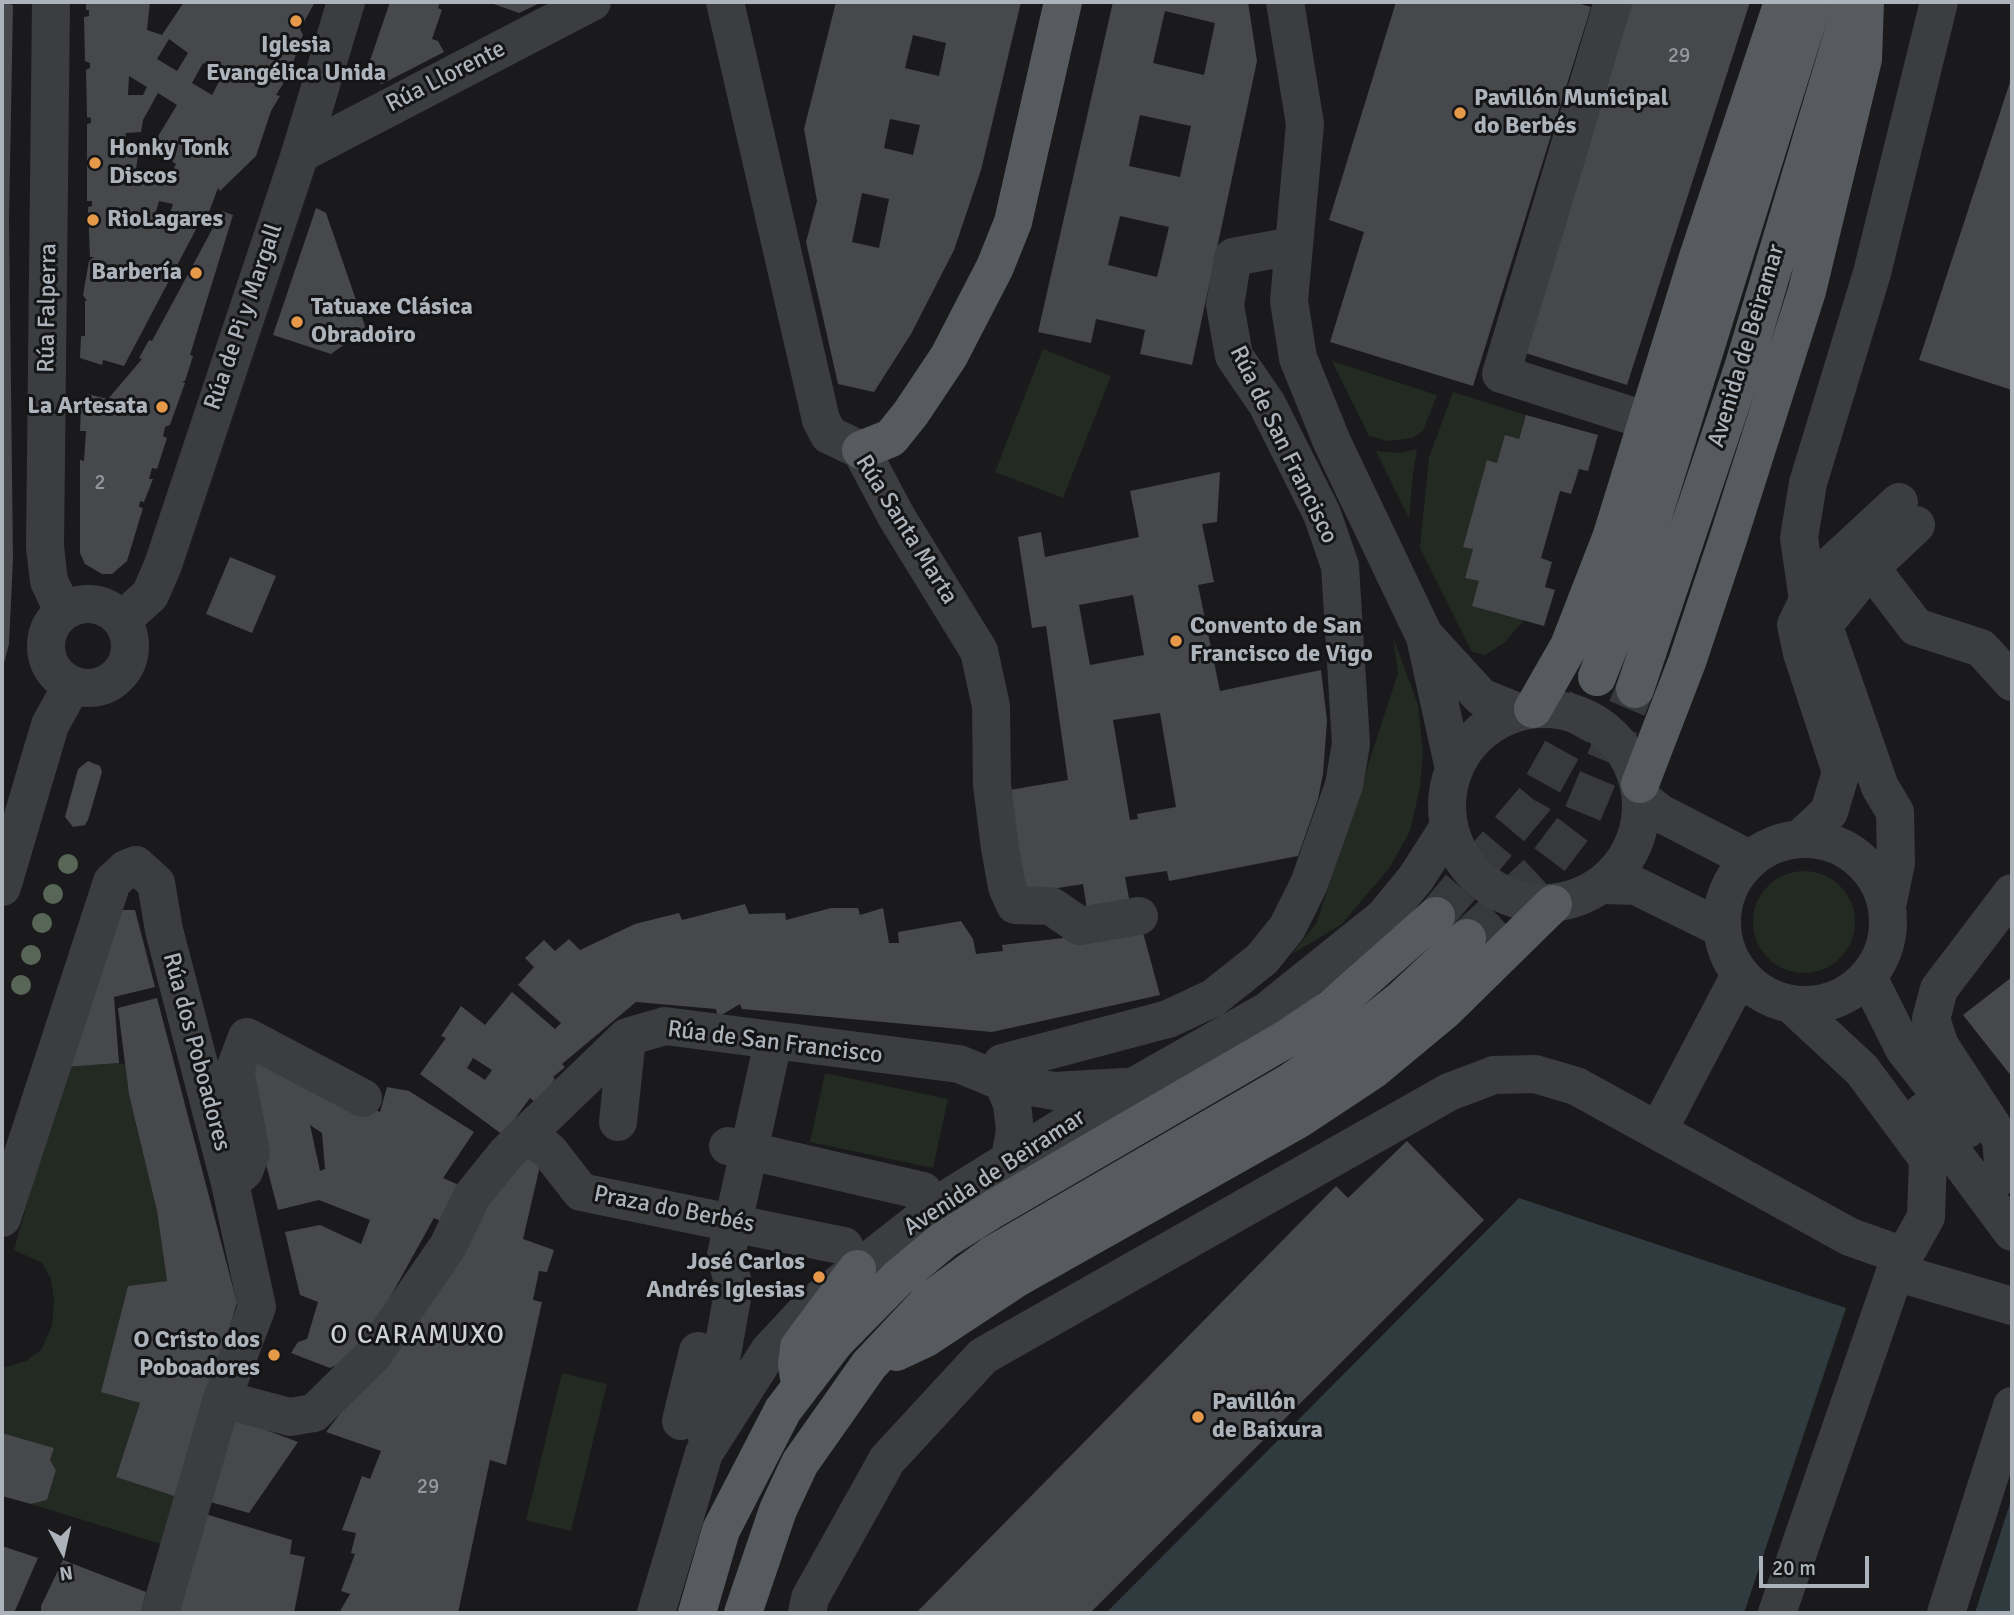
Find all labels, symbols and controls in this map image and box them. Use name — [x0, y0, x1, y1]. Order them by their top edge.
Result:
marker: Iglesia Evangélica Unida — [288, 13, 304, 29]
place label: Iglesia Evangélica Unida — [206, 32, 386, 88]
street label: Rúa Llorente — [382, 35, 510, 119]
house number: 29 — [1668, 43, 1690, 69]
place label: Pavillón Municipal do Berbés — [1474, 85, 1668, 141]
marker: Pavillón Municipal do Berbés — [1452, 105, 1468, 121]
place label: Honky Tonk Discos — [109, 135, 229, 191]
marker: Honky Tonk Discos — [87, 155, 103, 171]
place label: RioLagares — [107, 206, 223, 234]
marker: RioLagares — [85, 212, 101, 228]
street label: Rúa de Pi y Margall — [199, 220, 289, 414]
street label: Avenida de Beiramar — [1702, 241, 1792, 451]
street label: Rúa Falperra — [32, 243, 64, 373]
place label: Barbería — [91, 259, 182, 287]
marker: Barbería — [188, 265, 204, 281]
place label: Tatuaxe Clásica Obradoiro — [311, 294, 473, 350]
marker: Tatuaxe Clásica Obradoiro — [289, 314, 305, 330]
street label: Rúa de San Francisco — [1223, 341, 1343, 549]
place label: La Artesata — [27, 393, 148, 421]
marker: La Artesata — [154, 399, 170, 415]
street label: Rúa Santa Marta — [849, 450, 963, 610]
house number: 2 — [94, 470, 106, 496]
place label: Convento de San Francisco de Vigo — [1190, 613, 1373, 669]
marker: Convento de San Francisco de Vigo — [1168, 633, 1184, 649]
street label: Rúa dos Poboadores — [156, 950, 236, 1154]
street label: Rúa de San Francisco — [666, 1016, 884, 1070]
street label: Avenida de Beiramar — [899, 1104, 1091, 1242]
street label: Praza do Berbés — [591, 1180, 757, 1240]
place label: José Carlos Andrés Iglesias — [646, 1249, 805, 1305]
marker: José Carlos Andrés Iglesias — [811, 1269, 827, 1285]
district label: O CARAMUXO — [331, 1320, 505, 1352]
place label: O Cristo dos Poboadores — [134, 1327, 260, 1383]
marker: O Cristo dos Poboadores — [266, 1347, 282, 1363]
place label: Pavillón de Baixura — [1212, 1389, 1323, 1445]
marker: Pavillón de Baixura — [1190, 1409, 1206, 1425]
house number: 29 — [417, 1474, 439, 1500]
north arrow — [28, 1517, 98, 1587]
scale bar — [1762, 1542, 1872, 1586]
text: 20 m — [1772, 1555, 1816, 1581]
text: N — [58, 1560, 74, 1586]

